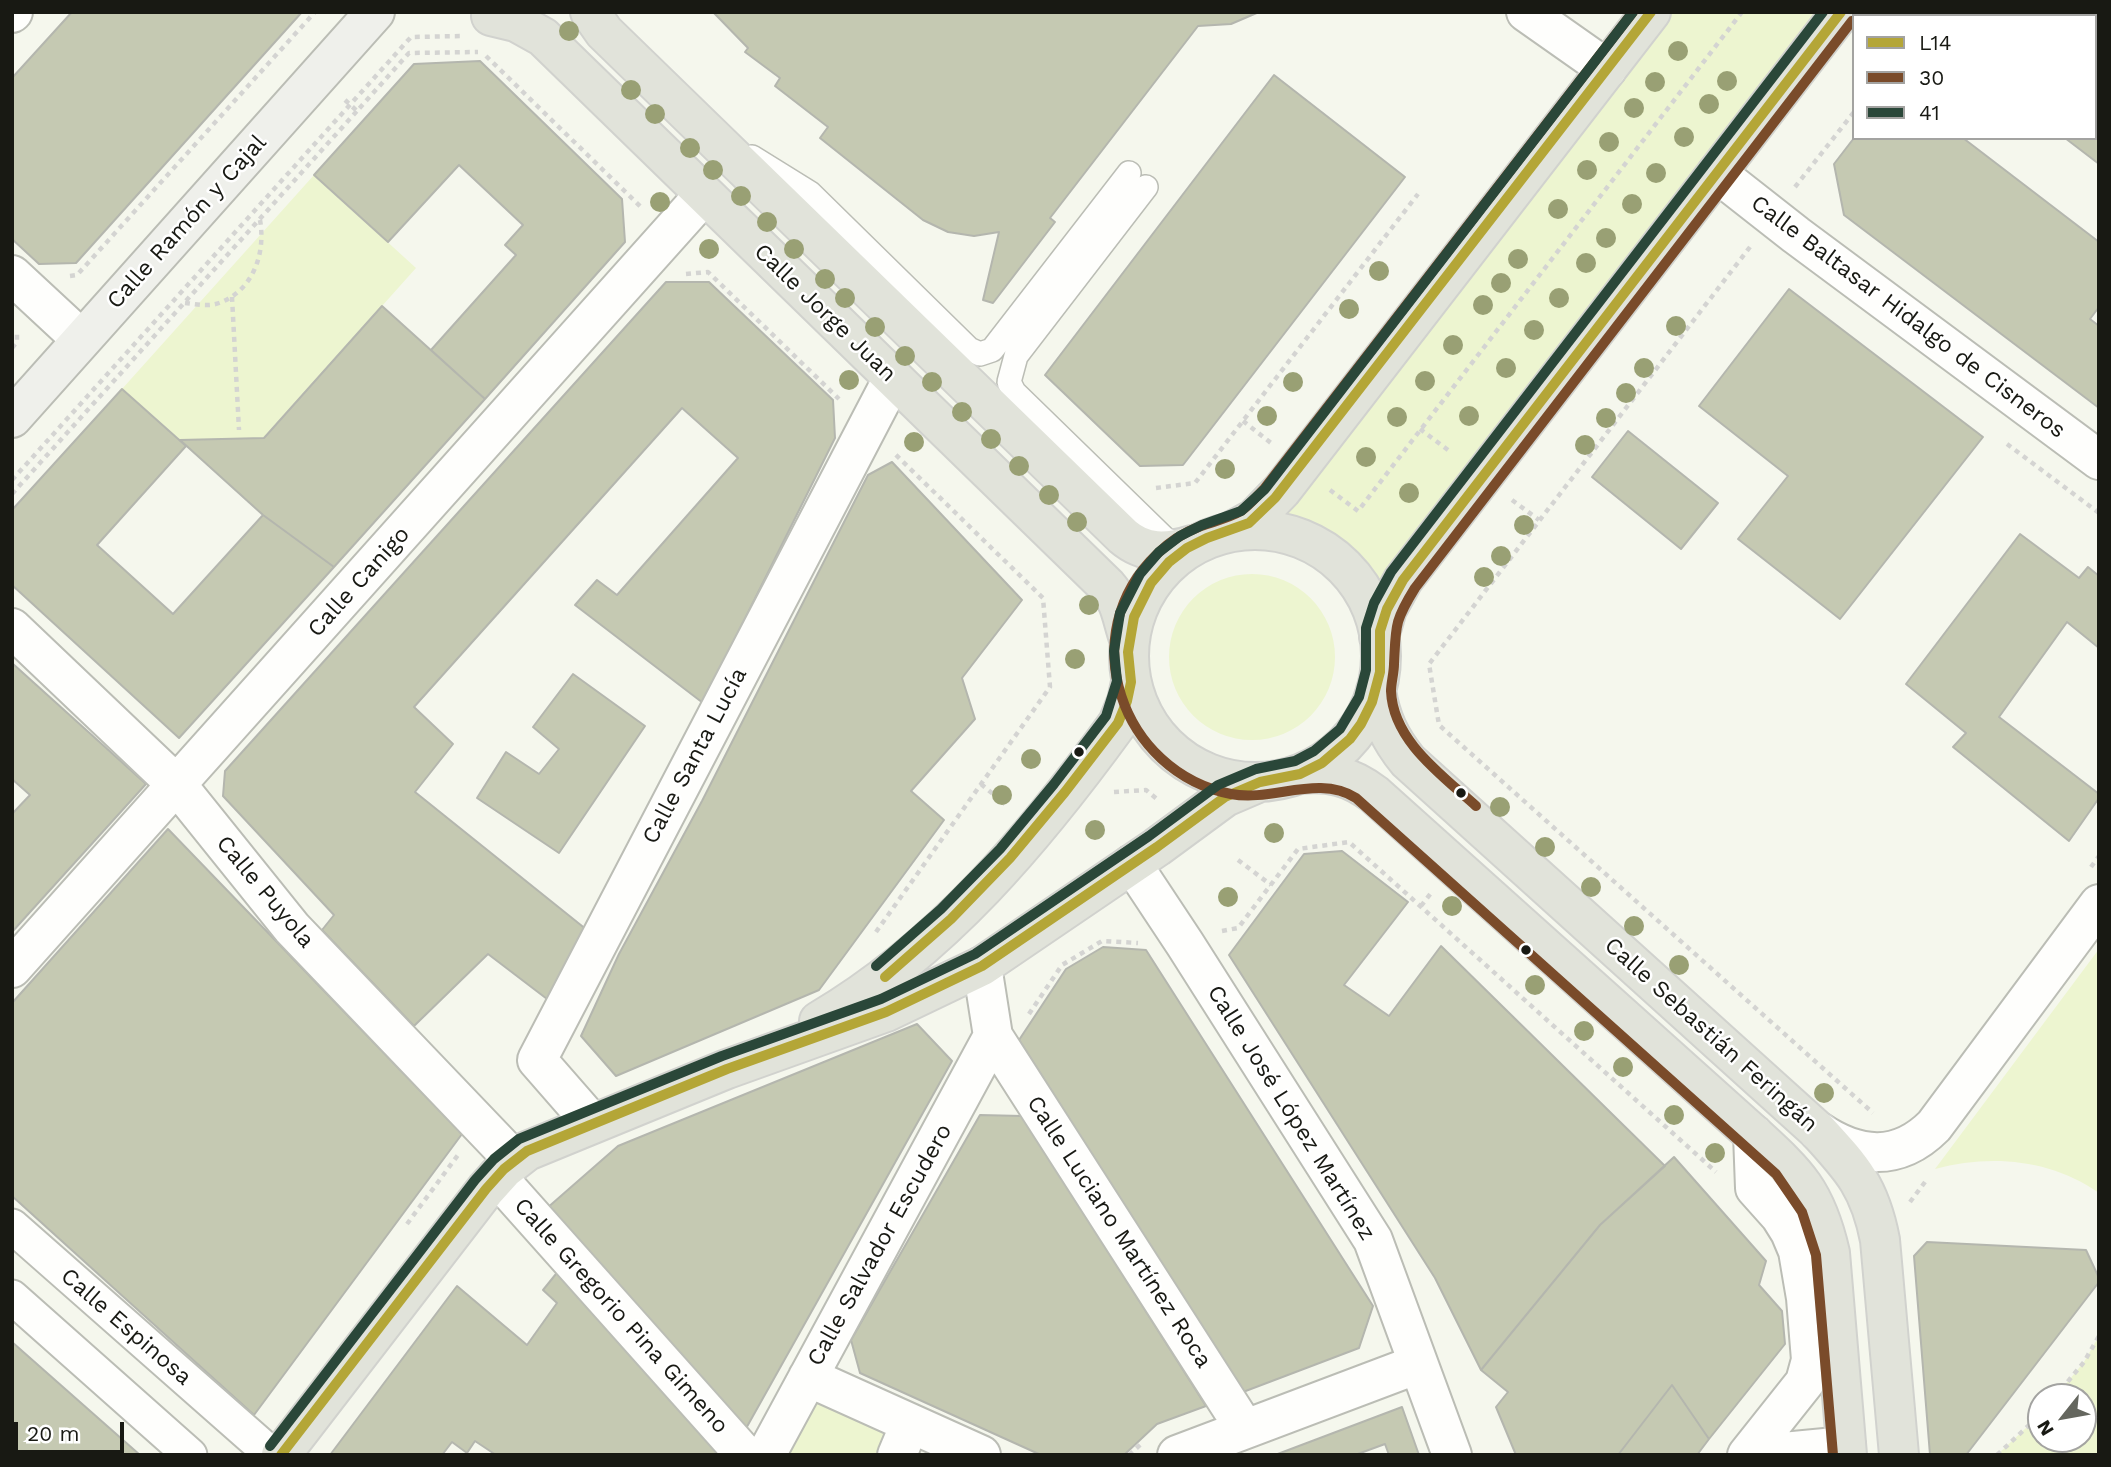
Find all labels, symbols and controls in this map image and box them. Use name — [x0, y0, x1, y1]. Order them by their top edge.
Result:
legend — [1852, 14, 2097, 140]
text: L14 — [1919, 30, 1952, 55]
text: 30 — [1919, 65, 1944, 90]
text: 41 — [1919, 100, 1940, 125]
street label: Calle Ramón y Cajal — [102, 129, 272, 315]
street label: Calle Baltasar Hidalgo de Cisneros — [1745, 190, 2071, 444]
street label: Calle Jorge Juan — [748, 238, 902, 388]
street label: Calle Canigo — [302, 521, 416, 643]
street label: Calle Santa Lucía — [637, 663, 753, 849]
unlabelled marker — [1072, 745, 1086, 759]
unlabelled marker — [1454, 786, 1468, 800]
street label: Calle Puyola — [210, 830, 320, 954]
street label: Calle Sebastián Feringán — [1599, 932, 1823, 1138]
unlabelled marker — [1519, 943, 1533, 957]
street label: Calle José López Martínez — [1201, 980, 1381, 1246]
street label: Calle Luciano Martínez Roca — [1021, 1091, 1217, 1373]
street label: Calle Salvador Escudero — [802, 1119, 958, 1371]
street label: Calle Gregorio Pina Gimeno — [508, 1193, 734, 1439]
street label: Calle Espinosa — [55, 1263, 197, 1391]
north arrow — [2027, 1383, 2097, 1453]
scale bar — [18, 1408, 128, 1452]
text: N — [2032, 1416, 2059, 1440]
text: 20 m — [27, 1421, 79, 1446]

